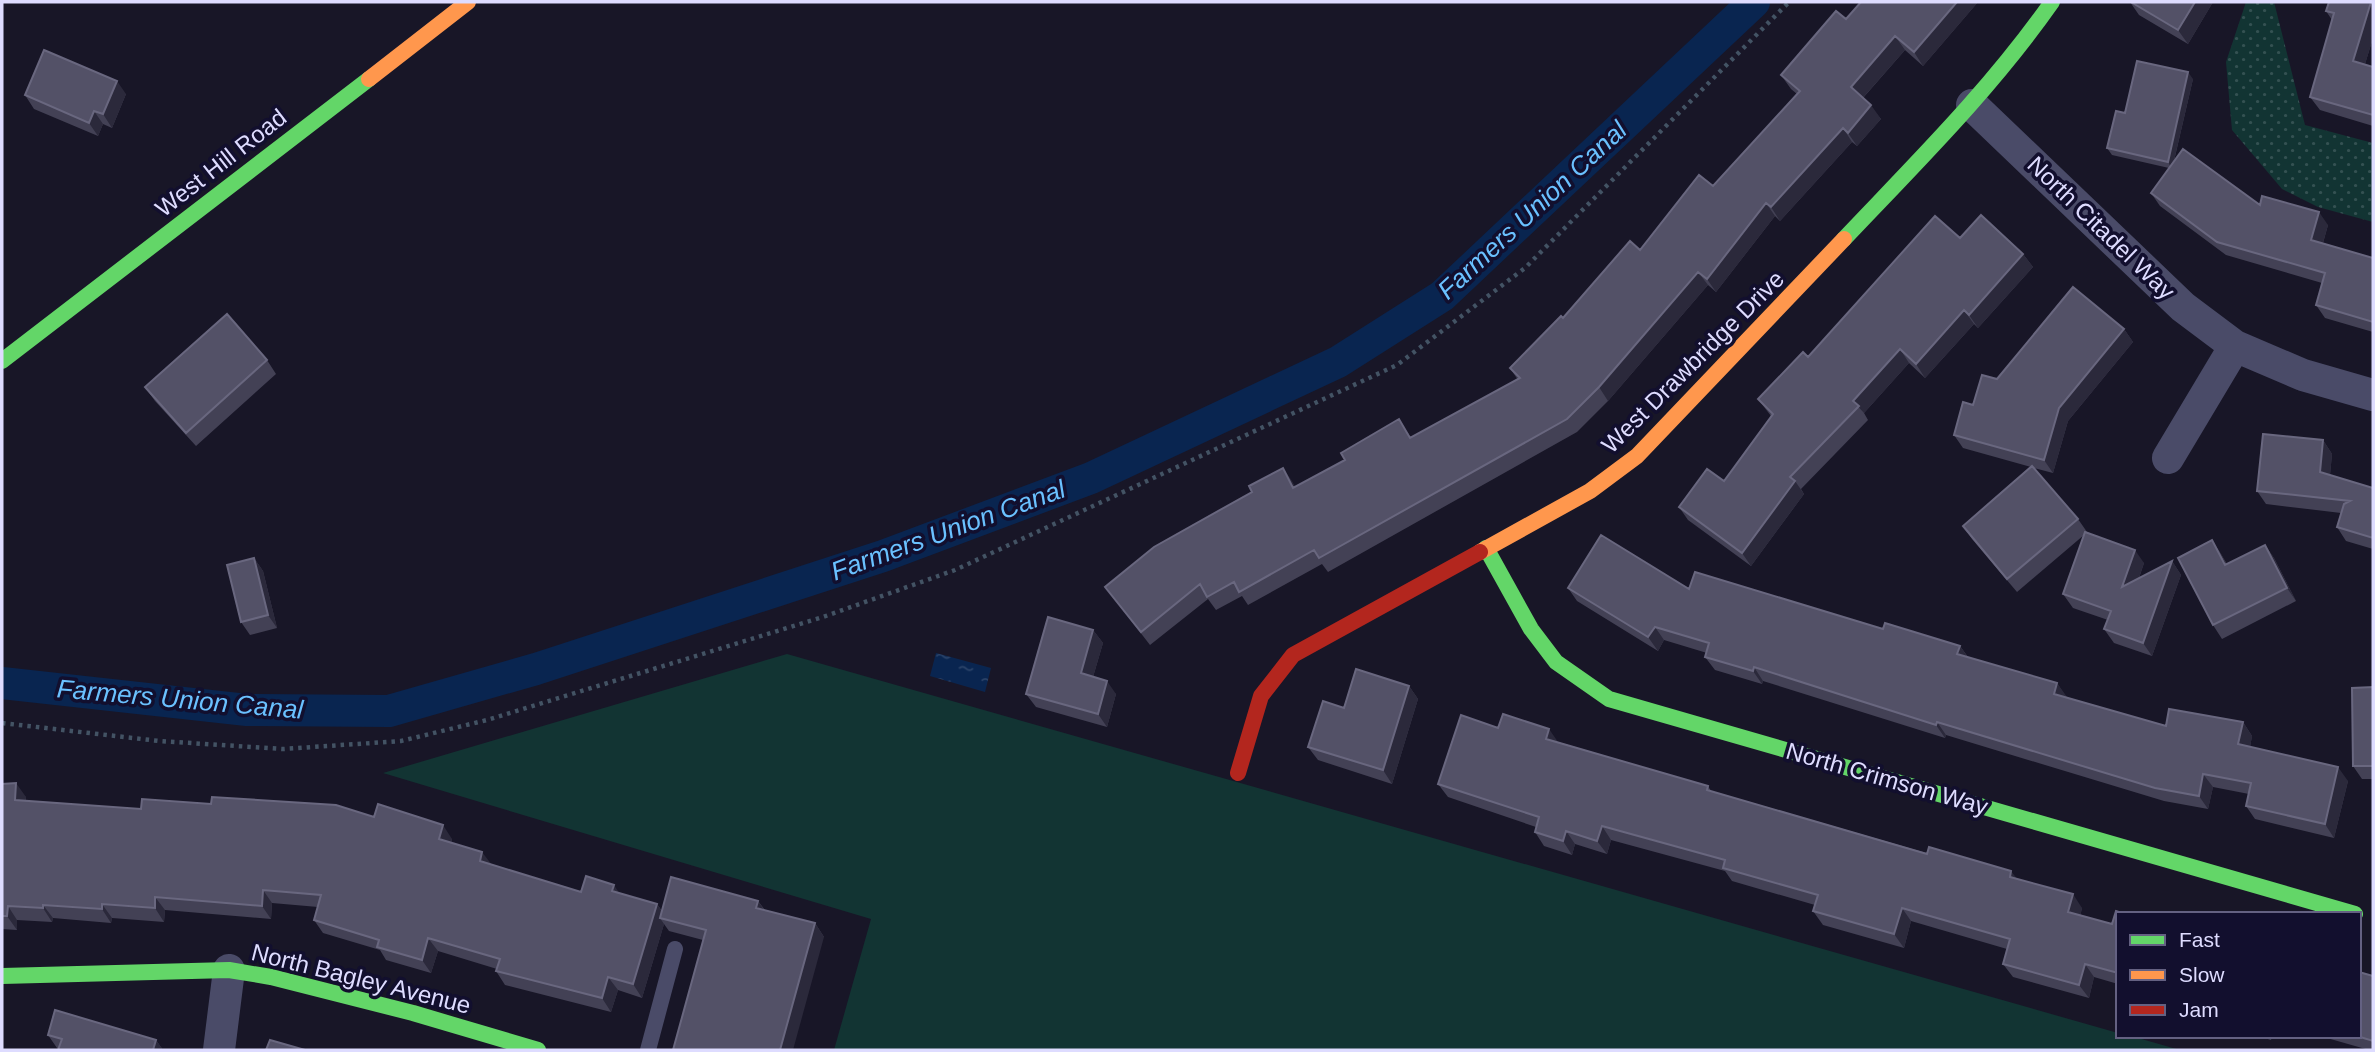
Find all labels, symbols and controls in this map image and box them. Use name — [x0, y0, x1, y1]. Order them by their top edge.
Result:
street label: West Hill Road — [150, 103, 291, 222]
water label: Farmers Union Canal — [1431, 114, 1633, 305]
street label: North Citadel Way — [2022, 151, 2180, 305]
street label: West Drawbridge Drive — [1596, 265, 1789, 458]
water label: Farmers Union Canal — [827, 473, 1070, 586]
water label: Farmers Union Canal — [56, 673, 306, 725]
street label: North Crimson Way — [1783, 737, 1991, 820]
legend — [2116, 912, 2361, 1038]
text: Fast — [2179, 928, 2220, 951]
street label: North Bagley Avenue — [249, 938, 474, 1019]
text: Slow — [2179, 963, 2225, 986]
text: Jam — [2179, 998, 2219, 1021]

